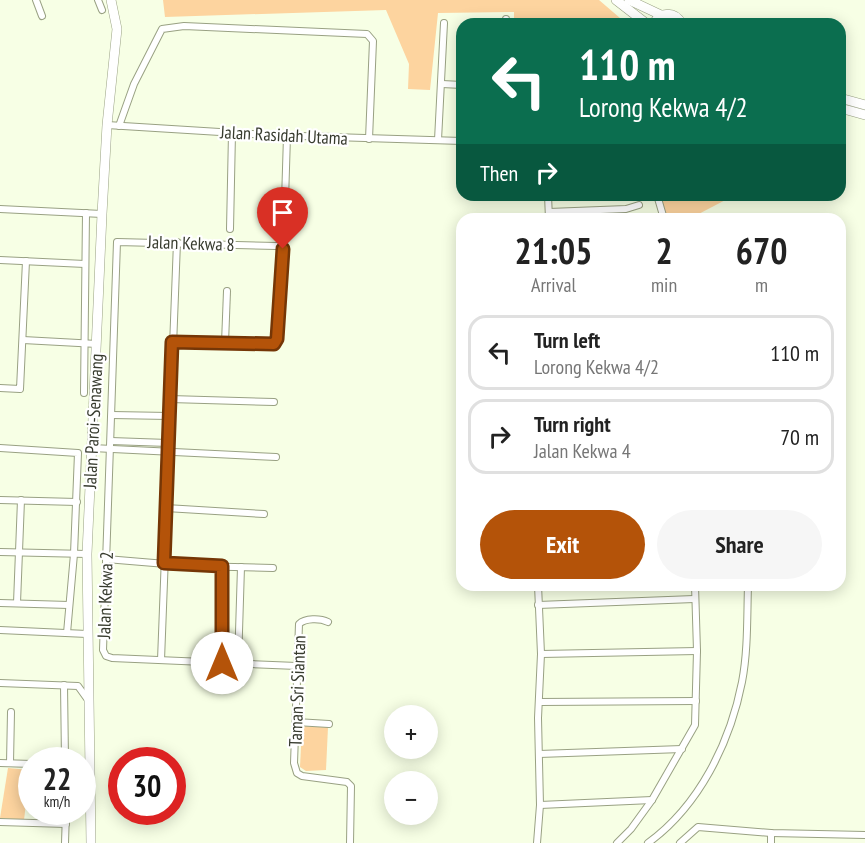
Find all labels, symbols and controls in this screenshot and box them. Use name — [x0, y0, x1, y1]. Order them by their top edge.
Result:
text: 110 m — [579, 37, 676, 92]
icon: left — [480, 42, 558, 120]
text: Lorong Kekwa 4/2 — [579, 90, 748, 124]
street label: Jalan Rasidah Utama — [219, 120, 348, 150]
icon: right — [530, 156, 563, 189]
text: Then — [480, 159, 518, 187]
pin — [257, 187, 308, 249]
icon: arrive — [266, 196, 299, 229]
text: 21:05 — [515, 227, 592, 274]
text: 2 — [655, 227, 673, 274]
text: 670 — [736, 227, 787, 274]
street label: Jalan Kekwa 8 — [146, 230, 235, 256]
text: Arrival — [531, 272, 576, 298]
text: min — [651, 272, 677, 298]
text: m — [755, 272, 768, 298]
text: Turn left — [534, 326, 600, 354]
icon: left — [483, 336, 516, 369]
text: 110 m — [770, 339, 819, 367]
street label: Jalan Paroi-Senawang — [78, 353, 108, 490]
text: Lorong Kekwa 4/2 — [534, 354, 659, 380]
text: Turn right — [534, 410, 611, 438]
icon: right — [483, 420, 516, 453]
text: 70 m — [780, 423, 819, 451]
text: Jalan Kekwa 4 — [534, 438, 631, 464]
button: Exit — [480, 510, 645, 579]
button: Share — [657, 510, 822, 579]
street label: Jalan Kekwa 2 — [92, 551, 118, 640]
position arrow — [190, 631, 254, 695]
street label: Taman Sri Siantan — [284, 635, 310, 747]
map controls — [384, 705, 438, 825]
button: + — [384, 705, 438, 759]
speed limit sign: 30 — [108, 747, 186, 825]
text: 22 — [43, 759, 71, 798]
button: − — [384, 771, 438, 825]
text: km/h — [44, 792, 70, 811]

